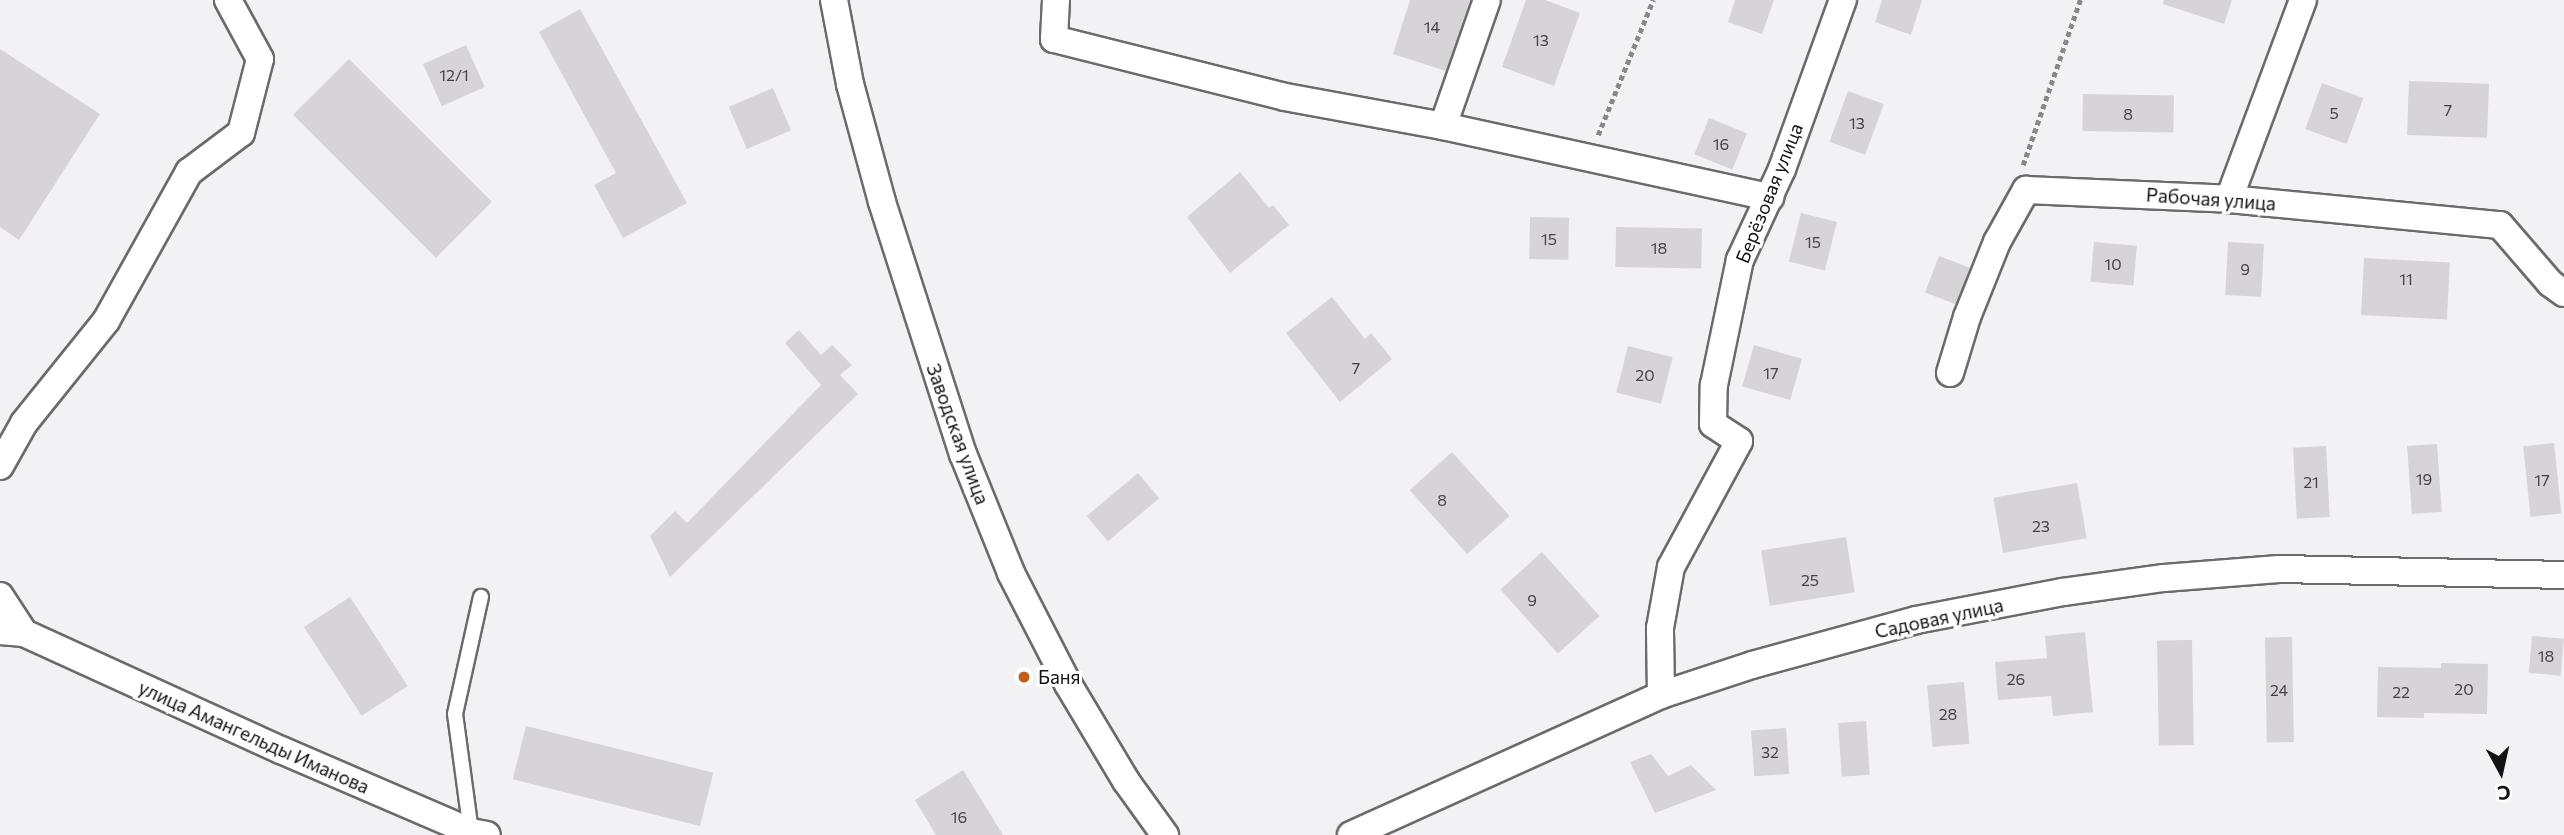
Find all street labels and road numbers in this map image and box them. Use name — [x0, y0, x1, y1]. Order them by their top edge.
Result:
street label: Берёзовая улица — [1730, 120, 1808, 266]
street label: Рабочая улица — [2145, 183, 2277, 215]
street label: Заводская улица — [922, 360, 994, 508]
street label: Садовая улица — [1873, 593, 2005, 643]
street label: улица Амангельды Иманова — [135, 676, 373, 798]

